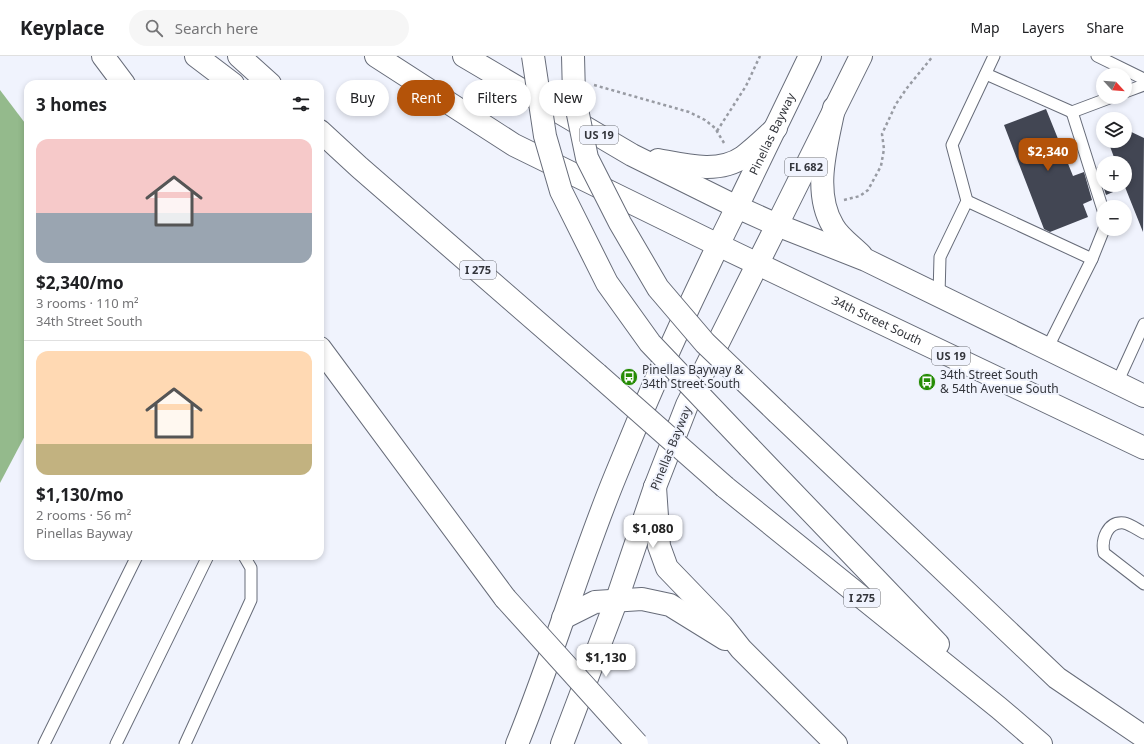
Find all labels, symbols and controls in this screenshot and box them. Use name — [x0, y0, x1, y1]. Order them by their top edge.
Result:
search box — [129, 10, 409, 46]
text: Keyplace — [20, 15, 105, 41]
icon: search — [143, 17, 165, 39]
text: Search here — [175, 18, 258, 38]
text: Map — [971, 18, 1000, 37]
text: Layers — [1022, 18, 1064, 37]
text: Share — [1086, 18, 1124, 37]
north arrow — [1096, 68, 1132, 104]
map controls — [1096, 68, 1132, 236]
chip: Buy — [336, 80, 389, 116]
chip: Rent — [397, 80, 455, 116]
chip: Filters — [463, 80, 531, 116]
chip: New — [539, 80, 596, 116]
street label: Pinellas Bayway — [745, 89, 799, 178]
text: 3 homes — [36, 93, 107, 116]
icon: filters — [290, 93, 312, 115]
button: layers — [1096, 112, 1132, 148]
road number: US 19 — [580, 126, 618, 144]
pin: $2,340 — [1015, 138, 1081, 172]
text: $2,340 — [1028, 142, 1068, 160]
button: + — [1096, 156, 1132, 192]
road number: FL 682 — [785, 158, 827, 176]
icon: home — [138, 165, 210, 237]
button: − — [1096, 200, 1132, 236]
road number: I 275 — [460, 261, 496, 279]
text: $2,340/mo — [36, 271, 124, 294]
street label: 34th Street South — [829, 291, 925, 349]
text: 3 rooms · 110 m² — [36, 294, 139, 312]
text: 34th Street South — [36, 312, 142, 330]
road number: US 19 — [932, 347, 970, 365]
place label: Pinellas Bayway & 34th Street South — [642, 361, 743, 392]
place label: 34th Street South & 54th Avenue South — [940, 366, 1059, 397]
bus stop icon: Pinellas Bayway & 34th Street South — [619, 367, 639, 387]
bus stop icon: 34th Street South & 54th Avenue South — [917, 372, 937, 392]
icon: home — [138, 377, 210, 449]
street label: Pinellas Bayway — [646, 402, 695, 492]
text: $1,130/mo — [36, 483, 124, 506]
text: 2 rooms · 56 m² — [36, 506, 131, 524]
pin: $1,080 — [620, 515, 686, 549]
text: $1,080 — [633, 519, 673, 537]
text: Pinellas Bayway — [36, 524, 133, 542]
road number: I 275 — [844, 589, 880, 607]
pin: $1,130 — [573, 644, 639, 678]
text: $1,130 — [586, 648, 626, 666]

